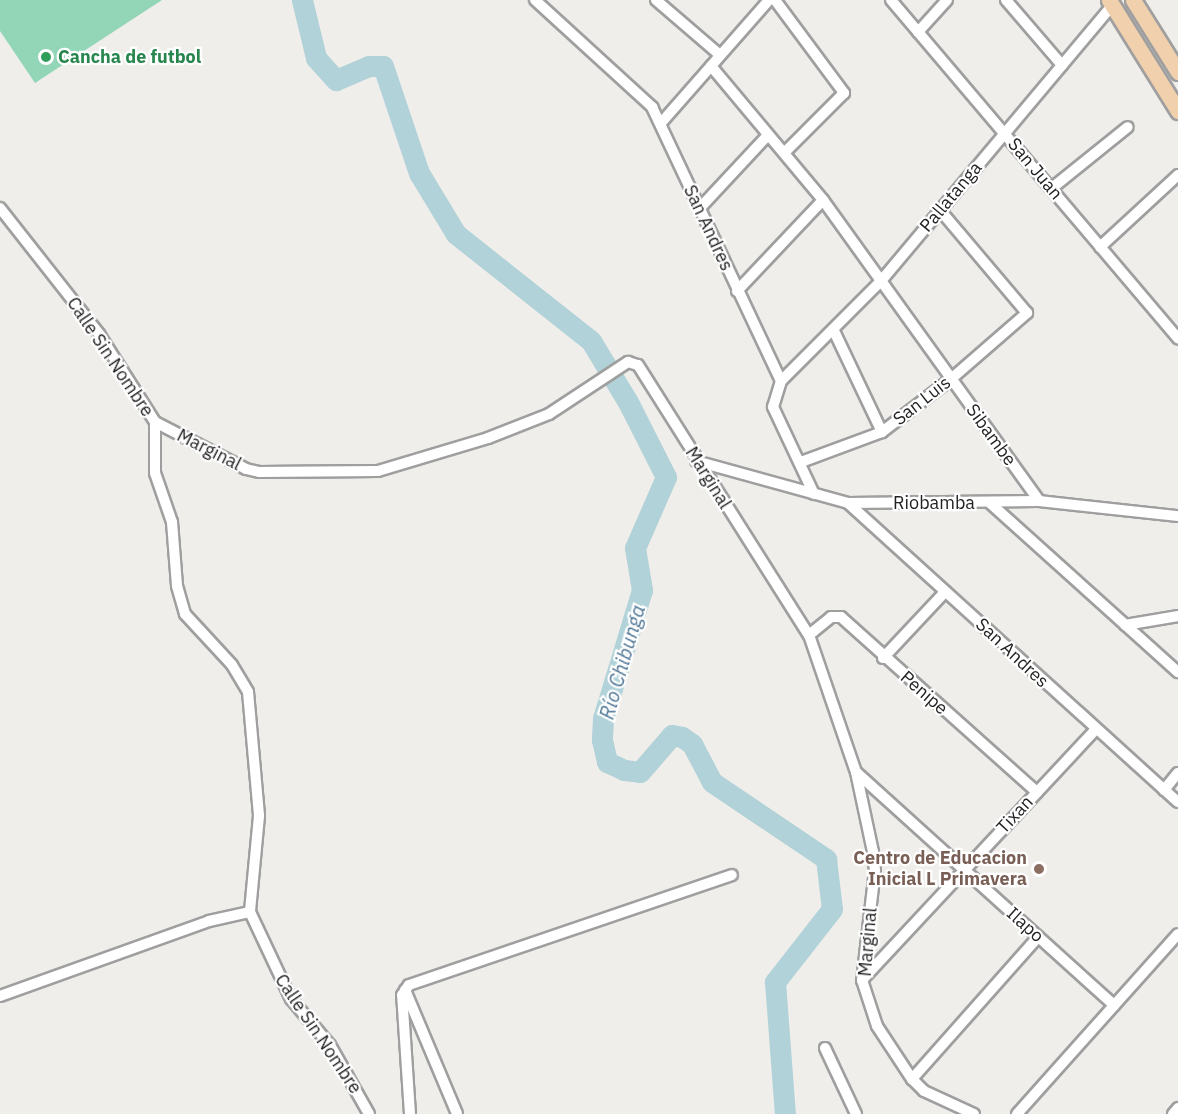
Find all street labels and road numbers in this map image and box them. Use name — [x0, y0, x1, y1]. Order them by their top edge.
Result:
street label: San Juan — [1003, 134, 1067, 204]
street label: Pallatanga — [915, 158, 987, 236]
street label: San Andres — [679, 182, 737, 274]
street label: Calle Sin Nombre — [62, 293, 158, 421]
street label: San Luis — [889, 372, 955, 430]
street label: Sibambe — [961, 400, 1021, 470]
street label: Marginal — [173, 425, 245, 475]
street label: Marginal — [681, 443, 735, 513]
street label: Riobamba — [893, 492, 975, 514]
street label: San Andres — [971, 614, 1053, 692]
street label: Penipe — [896, 667, 952, 719]
street label: Tixan — [992, 792, 1038, 838]
street label: Ilapo — [1002, 903, 1048, 947]
street label: Marginal — [854, 907, 882, 977]
street label: Calle Sin Nombre — [270, 970, 366, 1098]

